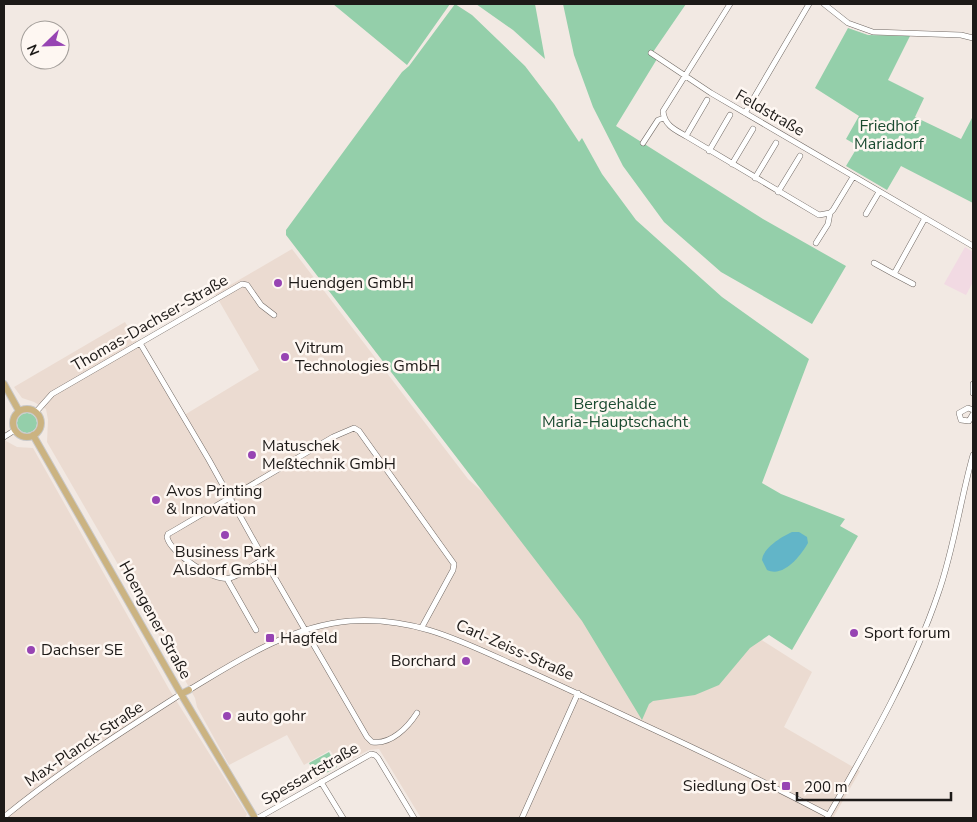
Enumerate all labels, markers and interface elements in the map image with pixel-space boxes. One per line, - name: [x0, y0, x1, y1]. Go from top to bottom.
- north arrow: [20, 20, 70, 70]
- text: N: [23, 41, 44, 58]
- street label: Feldstraße: [731, 84, 809, 142]
- park label: Friedhof Mariadorf: [854, 115, 925, 155]
- street label: Thomas-Dachser-Straße: [68, 269, 232, 377]
- place label: Huendgen GmbH: [288, 272, 414, 294]
- marker: Huendgen GmbH: [272, 277, 284, 289]
- place label: Vitrum Technologies GmbH: [294, 337, 440, 377]
- marker: Vitrum Technologies GmbH: [279, 351, 291, 363]
- park label: Bergehalde Maria-Hauptschacht: [542, 393, 688, 433]
- place label: Matuschek Meßtechnik GmbH: [262, 435, 396, 475]
- marker: Matuschek Meßtechnik GmbH: [246, 449, 258, 461]
- place label: Avos Printing & Innovation: [166, 480, 262, 520]
- marker: Avos Printing & Innovation: [150, 494, 162, 506]
- marker: Business Park Alsdorf GmbH: [219, 529, 231, 541]
- place label: Business Park Alsdorf GmbH: [173, 541, 277, 581]
- street label: Hoengener Straße: [113, 557, 197, 683]
- street label: Carl-Zeiss-Straße: [452, 614, 578, 686]
- place label: Sport forum: [864, 622, 950, 644]
- place label: Hagfeld: [280, 627, 338, 649]
- marker: Sport forum: [848, 627, 860, 639]
- marker: Hagfeld: [264, 632, 276, 644]
- place label: Dachser SE: [41, 639, 123, 661]
- marker: Dachser SE: [25, 644, 37, 656]
- place label: Borchard: [391, 650, 456, 672]
- marker: Borchard: [460, 655, 472, 667]
- street label: Max-Planck-Straße: [20, 696, 148, 792]
- place label: auto gohr: [237, 705, 306, 727]
- marker: auto gohr: [221, 710, 233, 722]
- street label: Spessartstraße: [257, 737, 363, 811]
- scale bar: [797, 770, 951, 802]
- place label: Siedlung Ost: [683, 775, 776, 797]
- text: 200 m: [804, 777, 848, 797]
- marker: Siedlung Ost: [780, 780, 792, 792]

